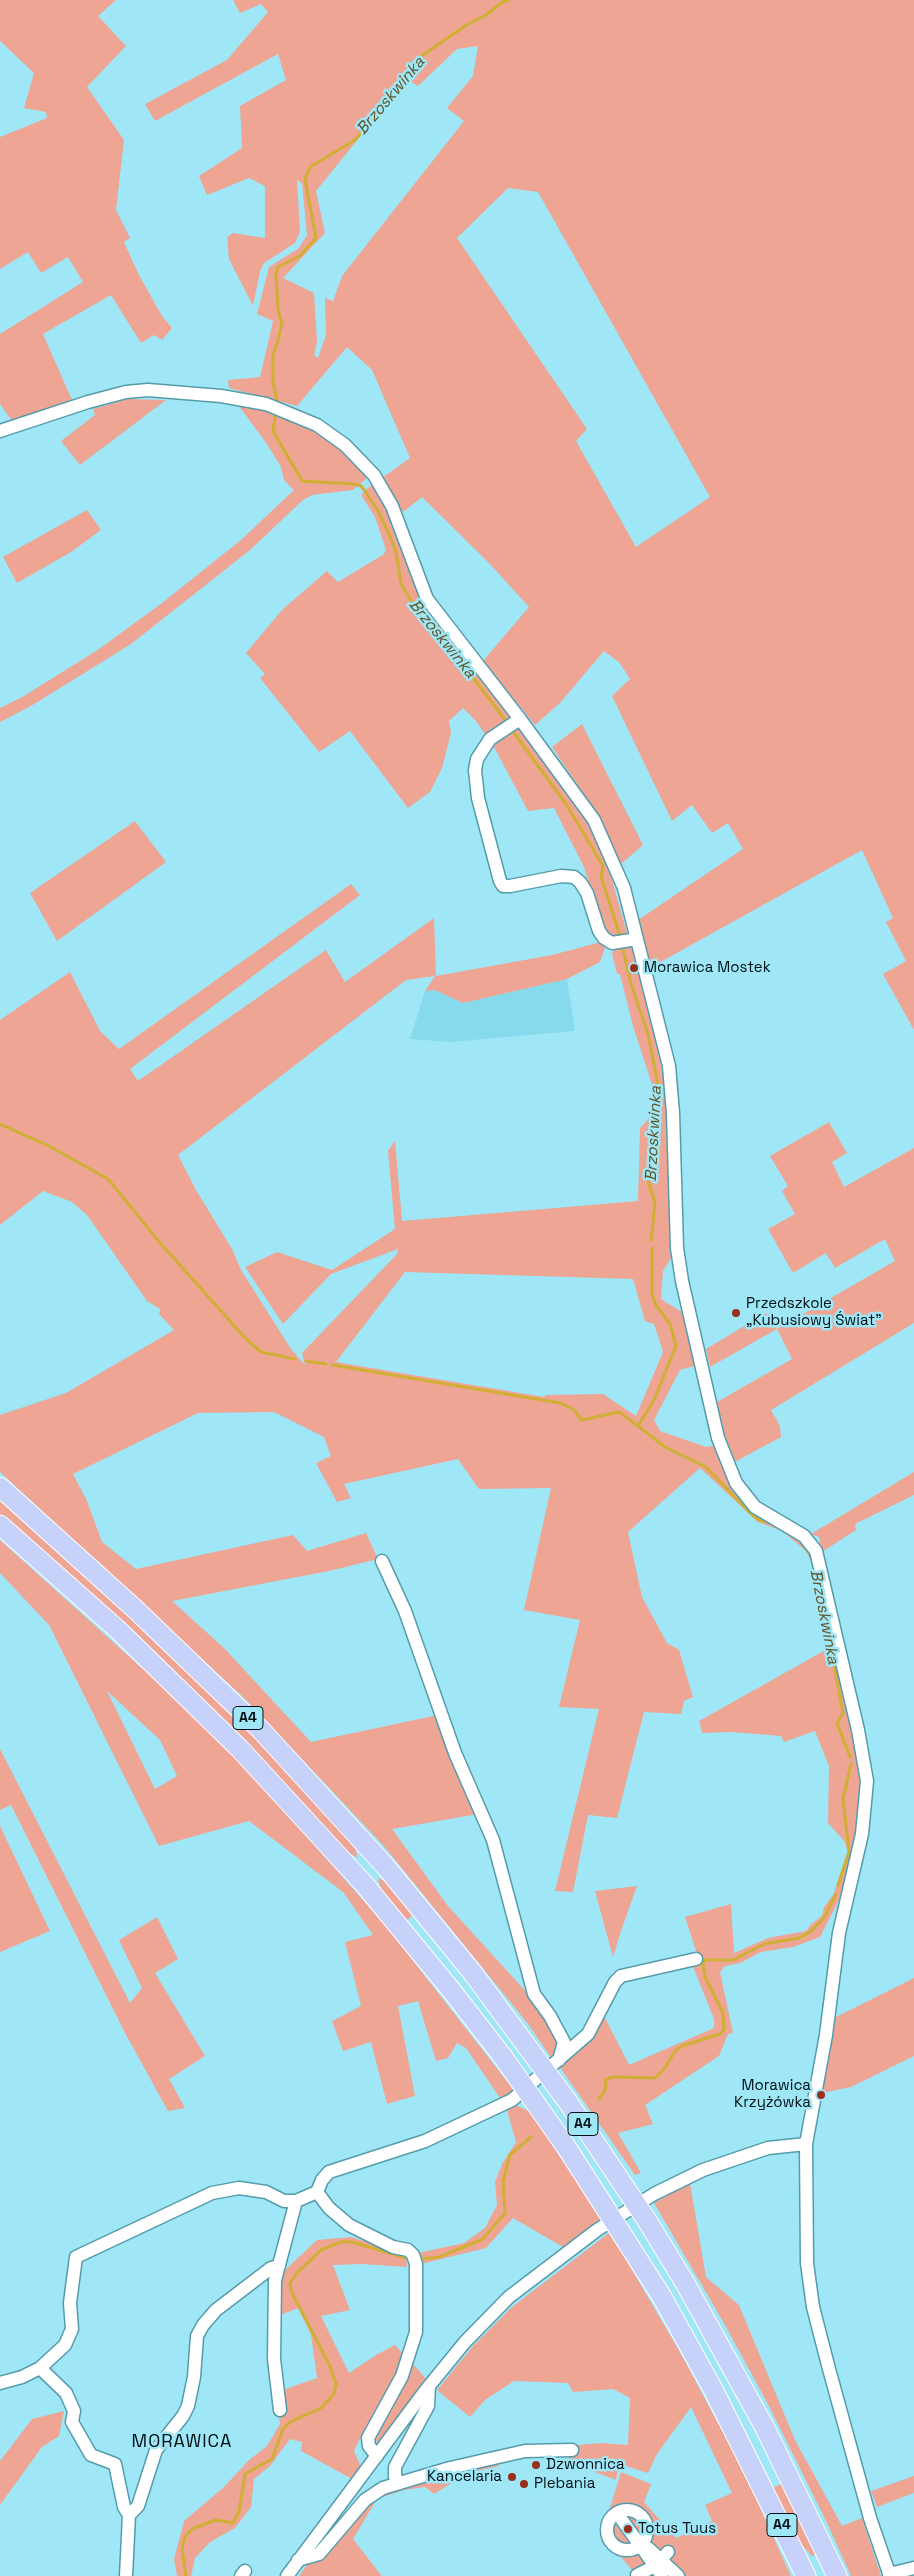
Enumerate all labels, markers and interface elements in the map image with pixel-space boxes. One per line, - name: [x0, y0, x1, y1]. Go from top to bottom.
- water label: Brzoskwinka: [353, 53, 429, 139]
- water label: Brzoskwinka: [404, 596, 480, 682]
- place label: Morawica Mostek: [644, 959, 771, 977]
- marker: Morawica Mostek: [628, 962, 640, 974]
- water label: Brzoskwinka: [642, 1086, 666, 1182]
- place label: Przedszkole „Kubusiowy Świat”: [746, 1295, 882, 1330]
- marker: Przedszkole „Kubusiowy Świat”: [730, 1307, 742, 1319]
- water label: Brzoskwinka: [805, 1568, 843, 1666]
- road number: A4: [233, 1706, 263, 1730]
- place label: Morawica Krzyżówka: [734, 2077, 811, 2112]
- marker: Morawica Krzyżówka: [815, 2089, 827, 2101]
- road number: A4: [568, 2112, 598, 2136]
- district label: MORAWICA: [131, 2431, 233, 2453]
- place label: Dzwonnica: [546, 2456, 625, 2474]
- marker: Dzwonnica: [530, 2459, 542, 2471]
- place label: Kancelaria: [427, 2468, 502, 2486]
- marker: Kancelaria: [506, 2471, 518, 2483]
- place label: Plebania: [534, 2475, 595, 2493]
- marker: Plebania: [518, 2478, 530, 2490]
- road number: A4: [767, 2514, 797, 2536]
- place label: Totus Tuus: [638, 2520, 716, 2538]
- marker: Totus Tuus: [622, 2523, 634, 2535]

